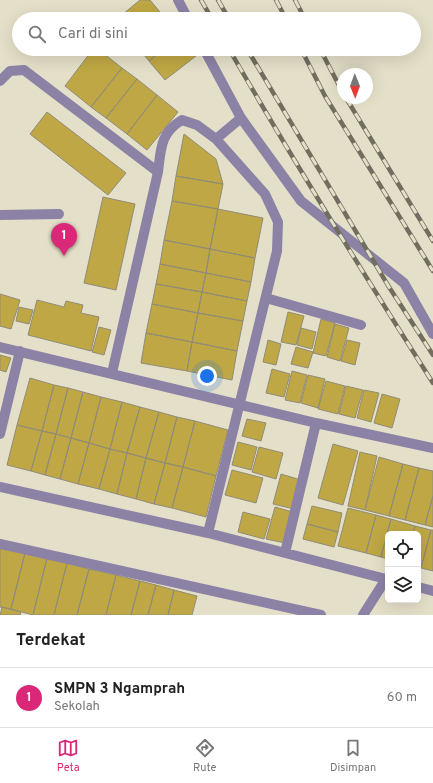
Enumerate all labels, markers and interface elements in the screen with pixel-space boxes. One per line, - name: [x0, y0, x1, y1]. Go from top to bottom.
- search box: [12, 12, 421, 56]
- icon: search: [26, 23, 48, 45]
- text: Cari di sini: [58, 25, 128, 44]
- north arrow: [337, 68, 373, 104]
- pin: 1: [51, 223, 77, 256]
- your location: [197, 366, 217, 386]
- map controls: [385, 531, 421, 603]
- button: locate: [385, 531, 421, 567]
- button: layers: [385, 567, 421, 603]
- text: Terdekat: [16, 630, 85, 652]
- text: SMPN 3 Ngamprah: [54, 680, 185, 699]
- text: 1: [26, 690, 32, 706]
- text: 60 m: [387, 690, 417, 706]
- text: Sekolah: [54, 699, 100, 715]
- tab: Peta: [57, 737, 79, 775]
- tab: Rute: [193, 737, 216, 775]
- tab: Disimpan: [330, 737, 376, 775]

